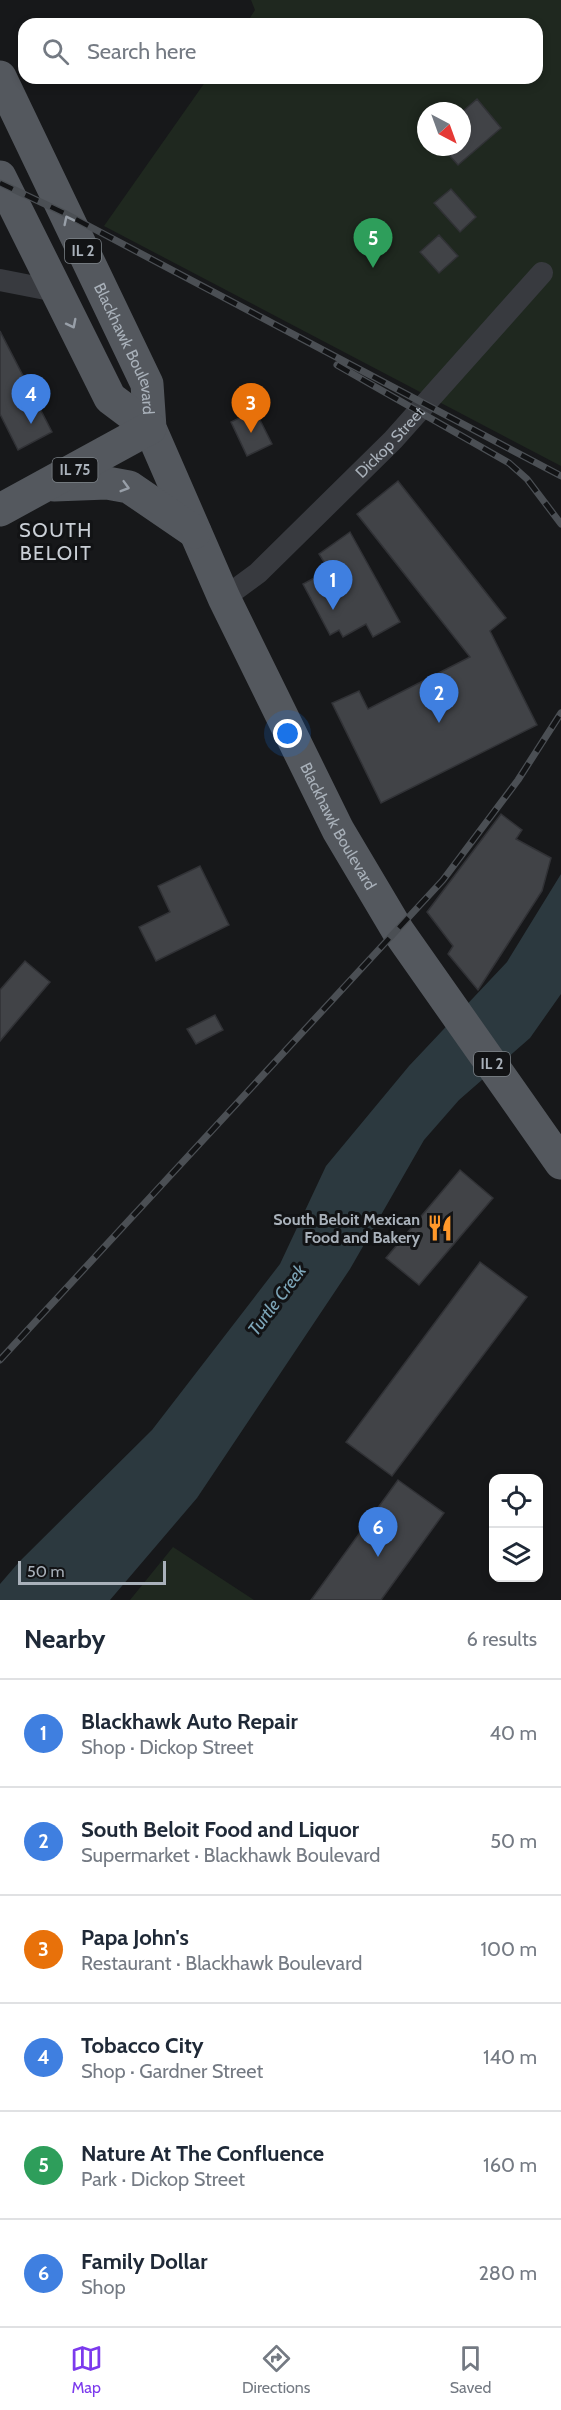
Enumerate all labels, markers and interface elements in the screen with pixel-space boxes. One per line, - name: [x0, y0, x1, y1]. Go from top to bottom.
- search box: [18, 18, 543, 84]
- icon: search: [39, 35, 72, 68]
- text: Search here: [87, 38, 196, 65]
- north arrow: [417, 102, 471, 156]
- one-way arrow: [64, 215, 76, 226]
- pin: 5: [354, 218, 392, 268]
- road number: IL 2: [65, 239, 101, 263]
- street label: Blackhawk Boulevard: [90, 280, 159, 415]
- one-way arrow: [65, 318, 77, 329]
- pin: 4: [12, 374, 51, 424]
- pin: 3: [232, 384, 270, 433]
- street label: Dickop Street: [351, 402, 428, 482]
- road number: IL 75: [52, 458, 98, 482]
- one-way arrow: [119, 480, 130, 492]
- district label: SOUTH BELOIT: [19, 518, 93, 565]
- pin: 1: [314, 560, 352, 610]
- pin: 2: [420, 674, 458, 723]
- your location: [273, 719, 302, 748]
- street label: Blackhawk Boulevard: [297, 759, 381, 893]
- road number: IL 2: [474, 1052, 510, 1076]
- place label: South Beloit Mexican Food and Bakery: [273, 1210, 420, 1247]
- restaurant icon: South Beloit Mexican Food and Bakery: [425, 1213, 455, 1243]
- water label: Turtle Creek: [243, 1259, 312, 1340]
- map controls: [489, 1474, 543, 1582]
- button: locate: [489, 1474, 543, 1528]
- pin: 6: [358, 1508, 398, 1557]
- button: layers: [489, 1528, 543, 1582]
- scale bar: [18, 1558, 166, 1586]
- text: 50 m: [27, 1562, 64, 1581]
- text: Nearby: [24, 1623, 105, 1655]
- text: 6 results: [466, 1627, 537, 1651]
- text: Blackhawk Auto Repair: [81, 1708, 298, 1735]
- text: 1: [40, 1721, 47, 1745]
- text: 40 m: [489, 1721, 537, 1745]
- text: Shop · Dickop Street: [81, 1735, 254, 1759]
- text: South Beloit Food and Liquor: [81, 1816, 359, 1843]
- text: 2: [38, 1829, 49, 1853]
- text: 50 m: [490, 1829, 537, 1853]
- text: Supermarket · Blackhawk Boulevard: [81, 1843, 380, 1867]
- text: Papa John's: [81, 1924, 189, 1951]
- text: 3: [38, 1937, 49, 1961]
- text: 100 m: [481, 1937, 537, 1961]
- text: Restaurant · Blackhawk Boulevard: [81, 1951, 362, 1975]
- text: Tobacco City: [81, 2032, 204, 2059]
- text: 4: [37, 2045, 50, 2069]
- text: 140 m: [483, 2045, 537, 2069]
- text: Shop · Gardner Street: [81, 2059, 263, 2083]
- text: Nature At The Confluence: [81, 2140, 324, 2167]
- text: 5: [38, 2153, 49, 2177]
- text: 160 m: [483, 2153, 537, 2177]
- text: Park · Dickop Street: [81, 2167, 245, 2191]
- text: Family Dollar: [81, 2248, 208, 2275]
- text: 6: [38, 2261, 49, 2285]
- text: 280 m: [478, 2261, 537, 2285]
- text: Shop: [81, 2275, 126, 2299]
- tab: Map: [70, 2342, 103, 2397]
- tab: Directions: [242, 2342, 310, 2397]
- tab: Saved: [450, 2342, 491, 2397]

